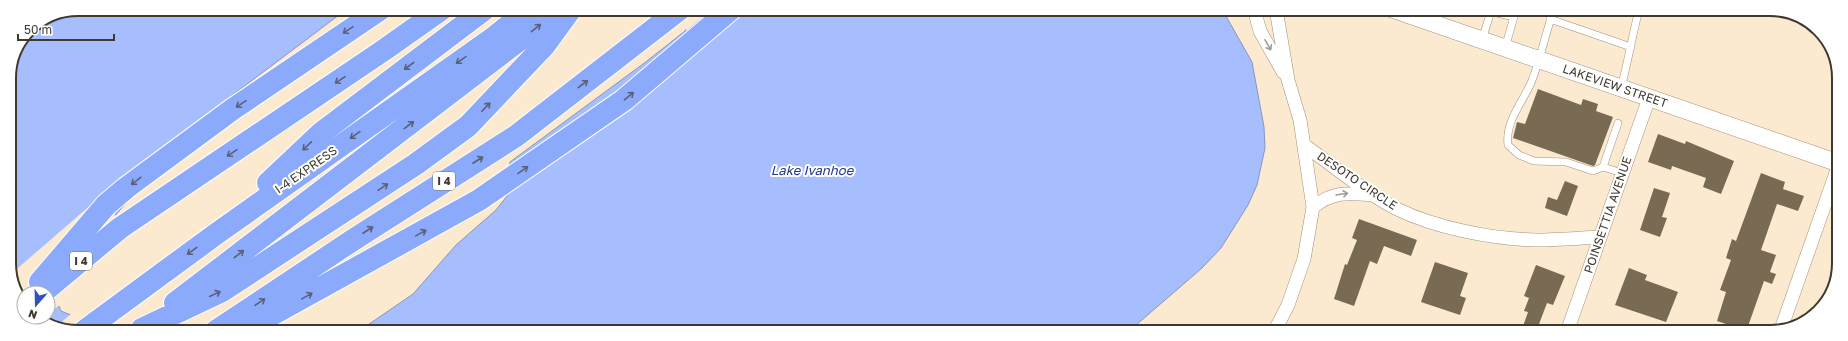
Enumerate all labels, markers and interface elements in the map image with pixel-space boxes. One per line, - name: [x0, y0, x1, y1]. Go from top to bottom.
- scale bar: [18, 16, 114, 42]
- text: 50 m: [24, 22, 52, 37]
- one-way arrow: [530, 24, 541, 33]
- one-way arrow: [343, 26, 354, 34]
- one-way arrow: [1265, 39, 1273, 51]
- one-way arrow: [456, 56, 467, 64]
- one-way arrow: [403, 61, 414, 70]
- street label: LAKEVIEW STREET: [1561, 61, 1670, 111]
- one-way arrow: [335, 76, 346, 84]
- one-way arrow: [578, 80, 589, 89]
- one-way arrow: [624, 91, 634, 100]
- one-way arrow: [235, 100, 246, 108]
- one-way arrow: [481, 102, 491, 112]
- one-way arrow: [404, 121, 415, 129]
- one-way arrow: [350, 131, 361, 139]
- one-way arrow: [302, 141, 312, 151]
- street label: I-4 EXPRESS: [272, 142, 340, 197]
- street label: DESOTO CIRCLE: [1314, 148, 1400, 213]
- one-way arrow: [227, 149, 238, 157]
- street label: POINSETTIA AVENUE: [1581, 155, 1635, 275]
- one-way arrow: [472, 156, 483, 164]
- water label: Lake Ivanhoe: [771, 162, 855, 178]
- one-way arrow: [517, 166, 528, 174]
- road number: I 4: [433, 172, 455, 190]
- one-way arrow: [130, 176, 141, 185]
- one-way arrow: [377, 183, 388, 191]
- one-way arrow: [1335, 190, 1348, 198]
- one-way arrow: [362, 226, 373, 234]
- one-way arrow: [414, 228, 426, 236]
- one-way arrow: [187, 247, 198, 256]
- one-way arrow: [233, 250, 244, 258]
- road number: I 4: [70, 252, 92, 270]
- north arrow: [16, 285, 56, 325]
- one-way arrow: [208, 290, 220, 297]
- one-way arrow: [301, 291, 313, 299]
- one-way arrow: [254, 298, 265, 306]
- text: N: [26, 307, 39, 322]

